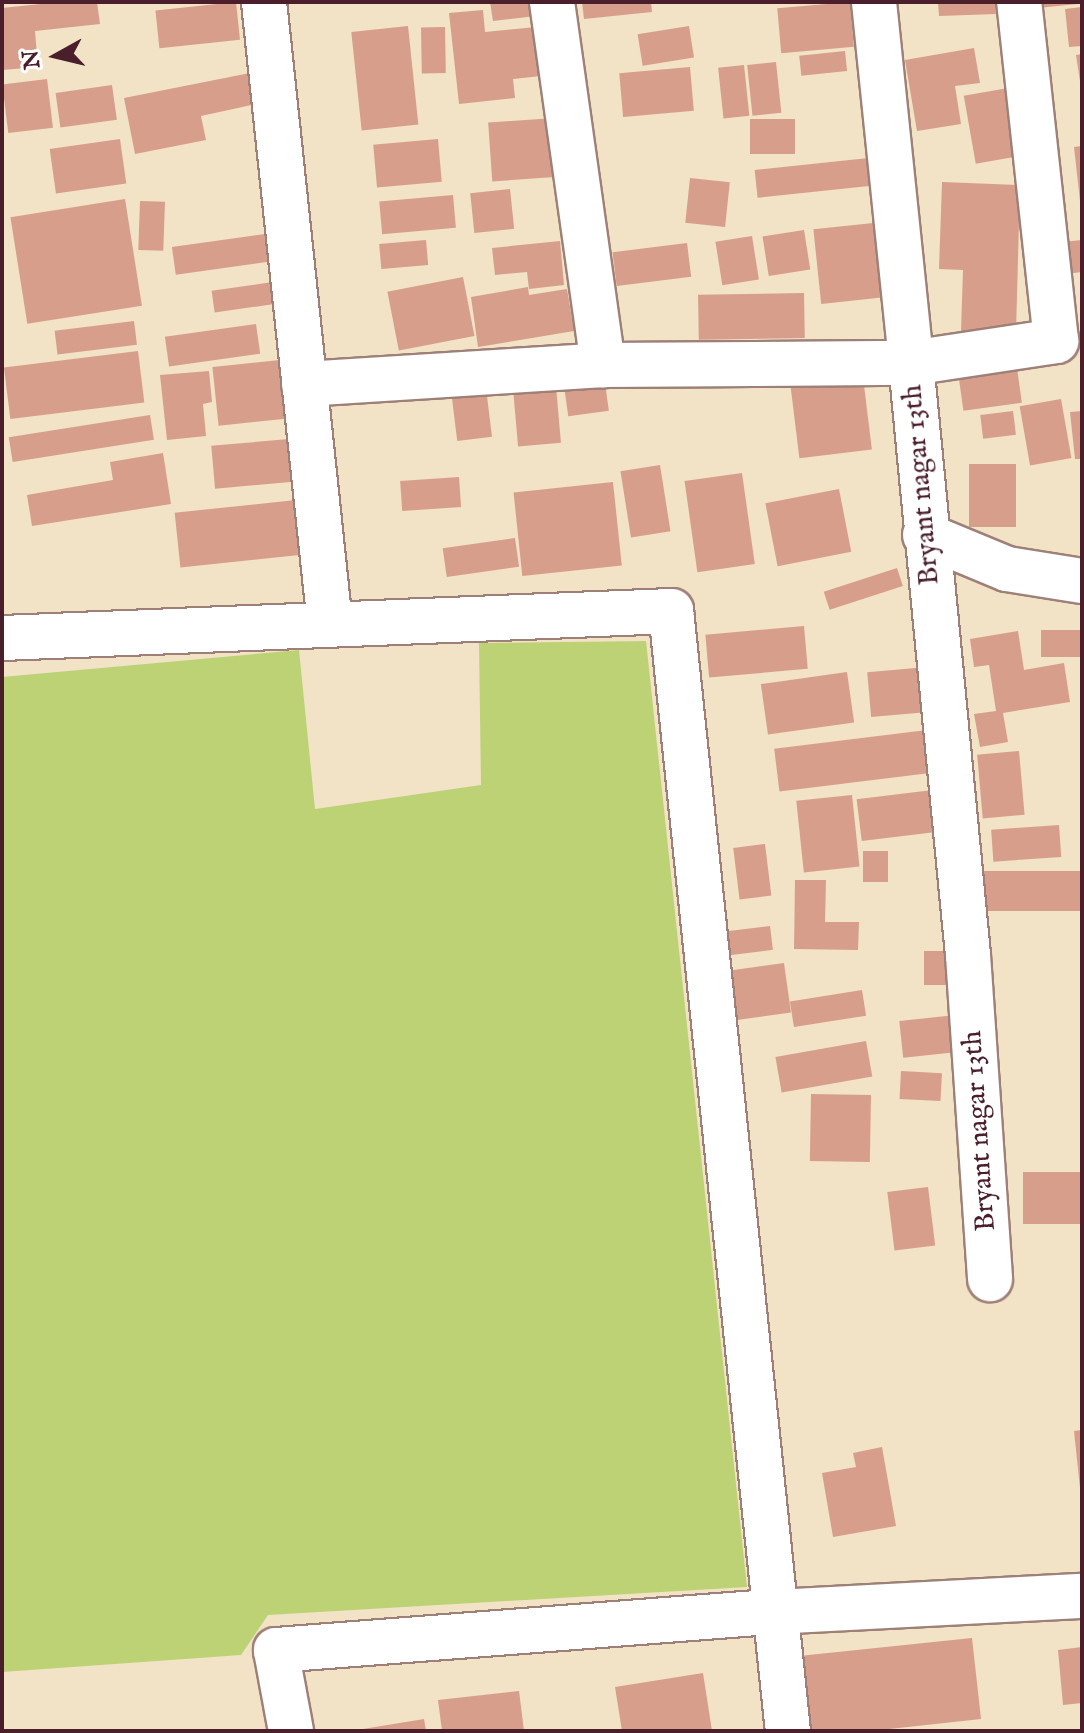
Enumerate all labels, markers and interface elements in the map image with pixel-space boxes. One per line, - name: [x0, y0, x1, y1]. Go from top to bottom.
- north arrow: [16, 16, 96, 96]
- text: N: [17, 48, 47, 71]
- street label: Bryant nagar 13th: [897, 383, 947, 587]
- street label: Bryant nagar 13th: [956, 1030, 1004, 1232]

